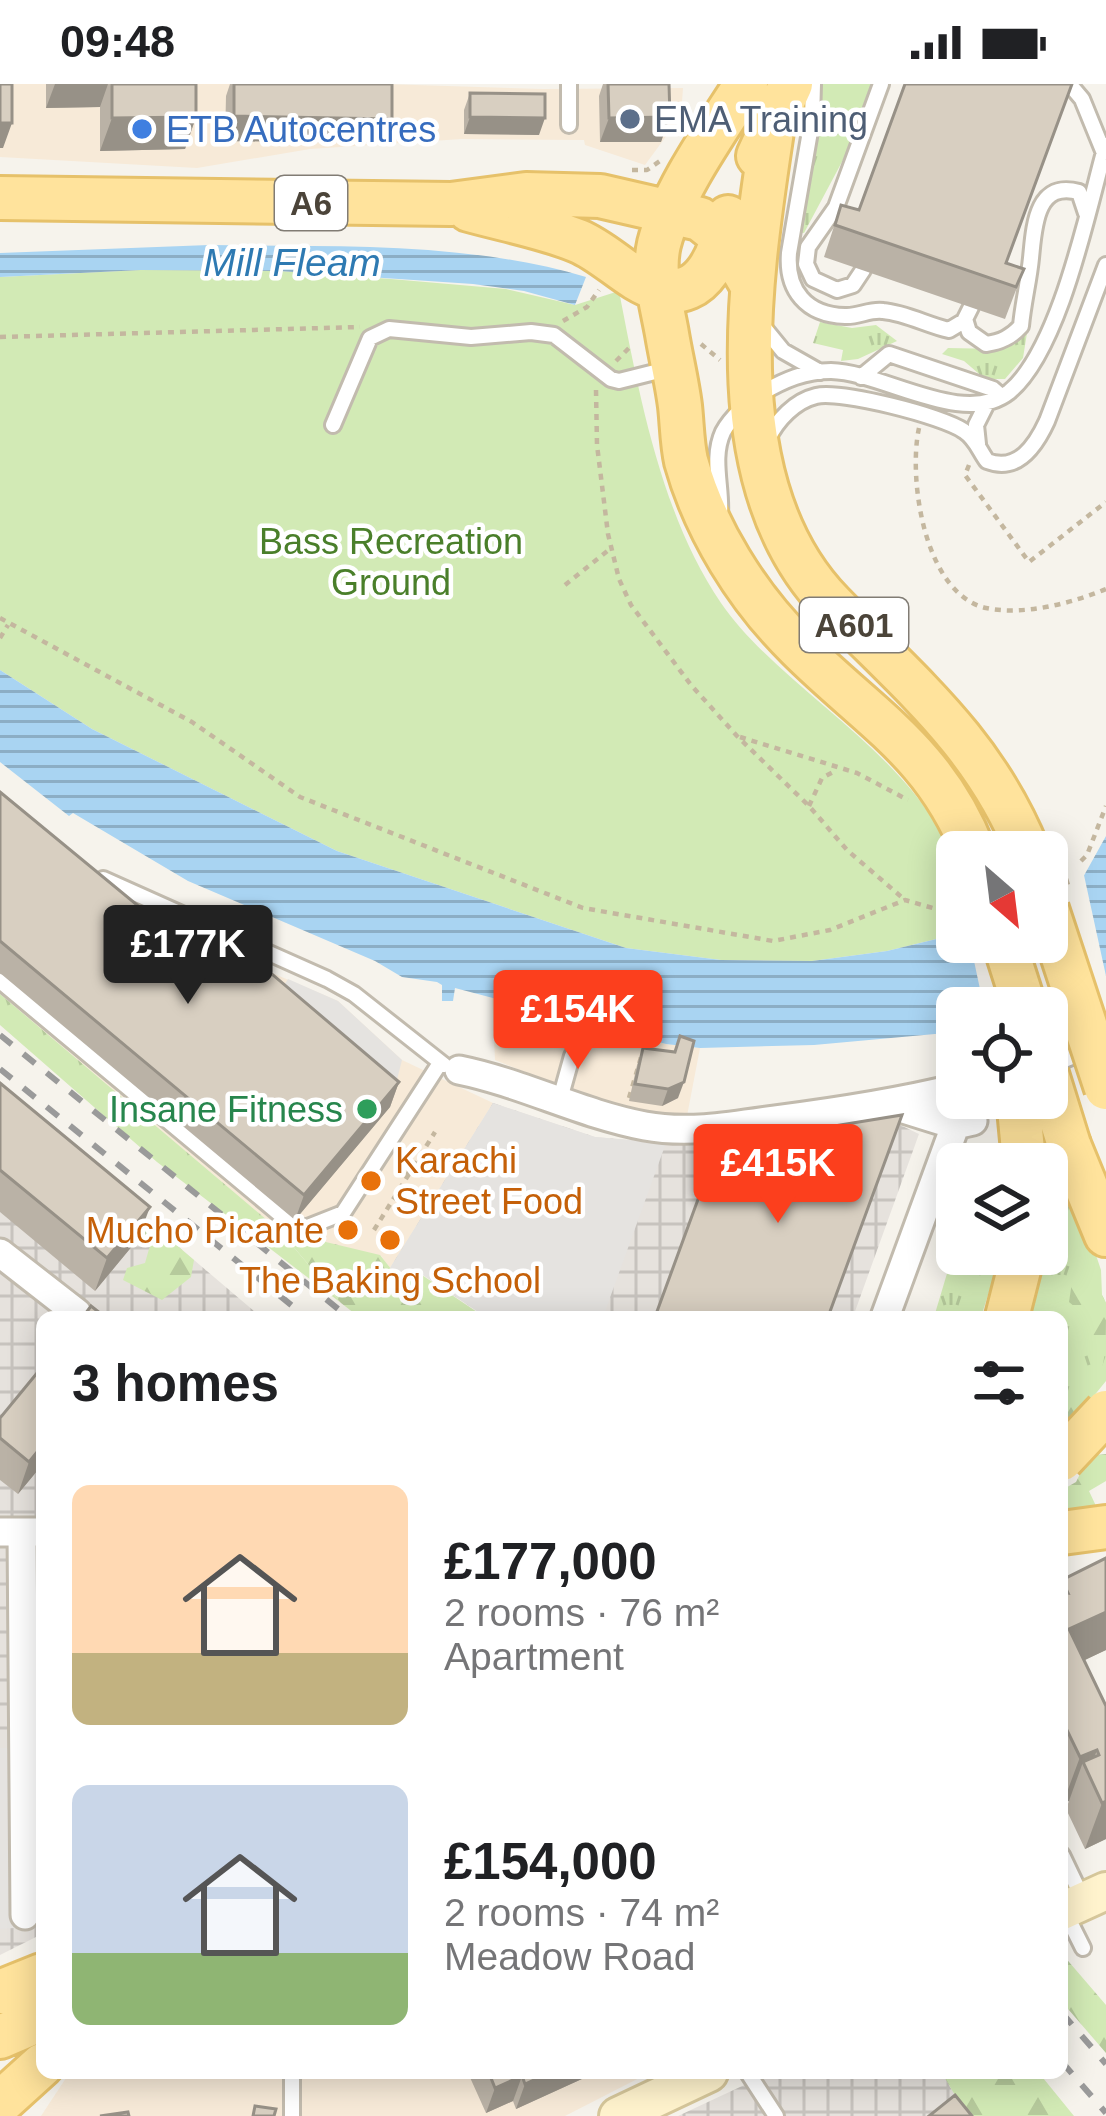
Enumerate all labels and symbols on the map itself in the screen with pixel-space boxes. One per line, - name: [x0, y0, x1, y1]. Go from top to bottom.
- place label: EMA Training: [654, 99, 868, 140]
- marker: EMA Training: [617, 106, 643, 132]
- place label: ETB Autocentres: [166, 109, 436, 150]
- marker: ETB Autocentres: [129, 116, 155, 142]
- road number: A6: [275, 176, 347, 230]
- water label: Mill Fleam: [203, 241, 381, 284]
- park label: Bass Recreation Ground: [259, 521, 523, 603]
- road number: A601: [800, 598, 908, 652]
- north arrow: [936, 831, 1068, 963]
- pin: £177K: [104, 905, 272, 1007]
- pin: £154K: [494, 970, 662, 1072]
- place label: Insane Fitness: [109, 1089, 343, 1130]
- marker: Insane Fitness: [354, 1096, 380, 1122]
- pin: £415K: [694, 1124, 862, 1226]
- place label: Karachi Street Food: [395, 1140, 583, 1222]
- marker: Karachi Street Food: [358, 1168, 384, 1194]
- place label: Mucho Picante: [86, 1210, 324, 1251]
- marker: Mucho Picante: [335, 1217, 361, 1243]
- marker: The Baking School: [377, 1227, 403, 1253]
- place label: The Baking School: [239, 1260, 541, 1301]

